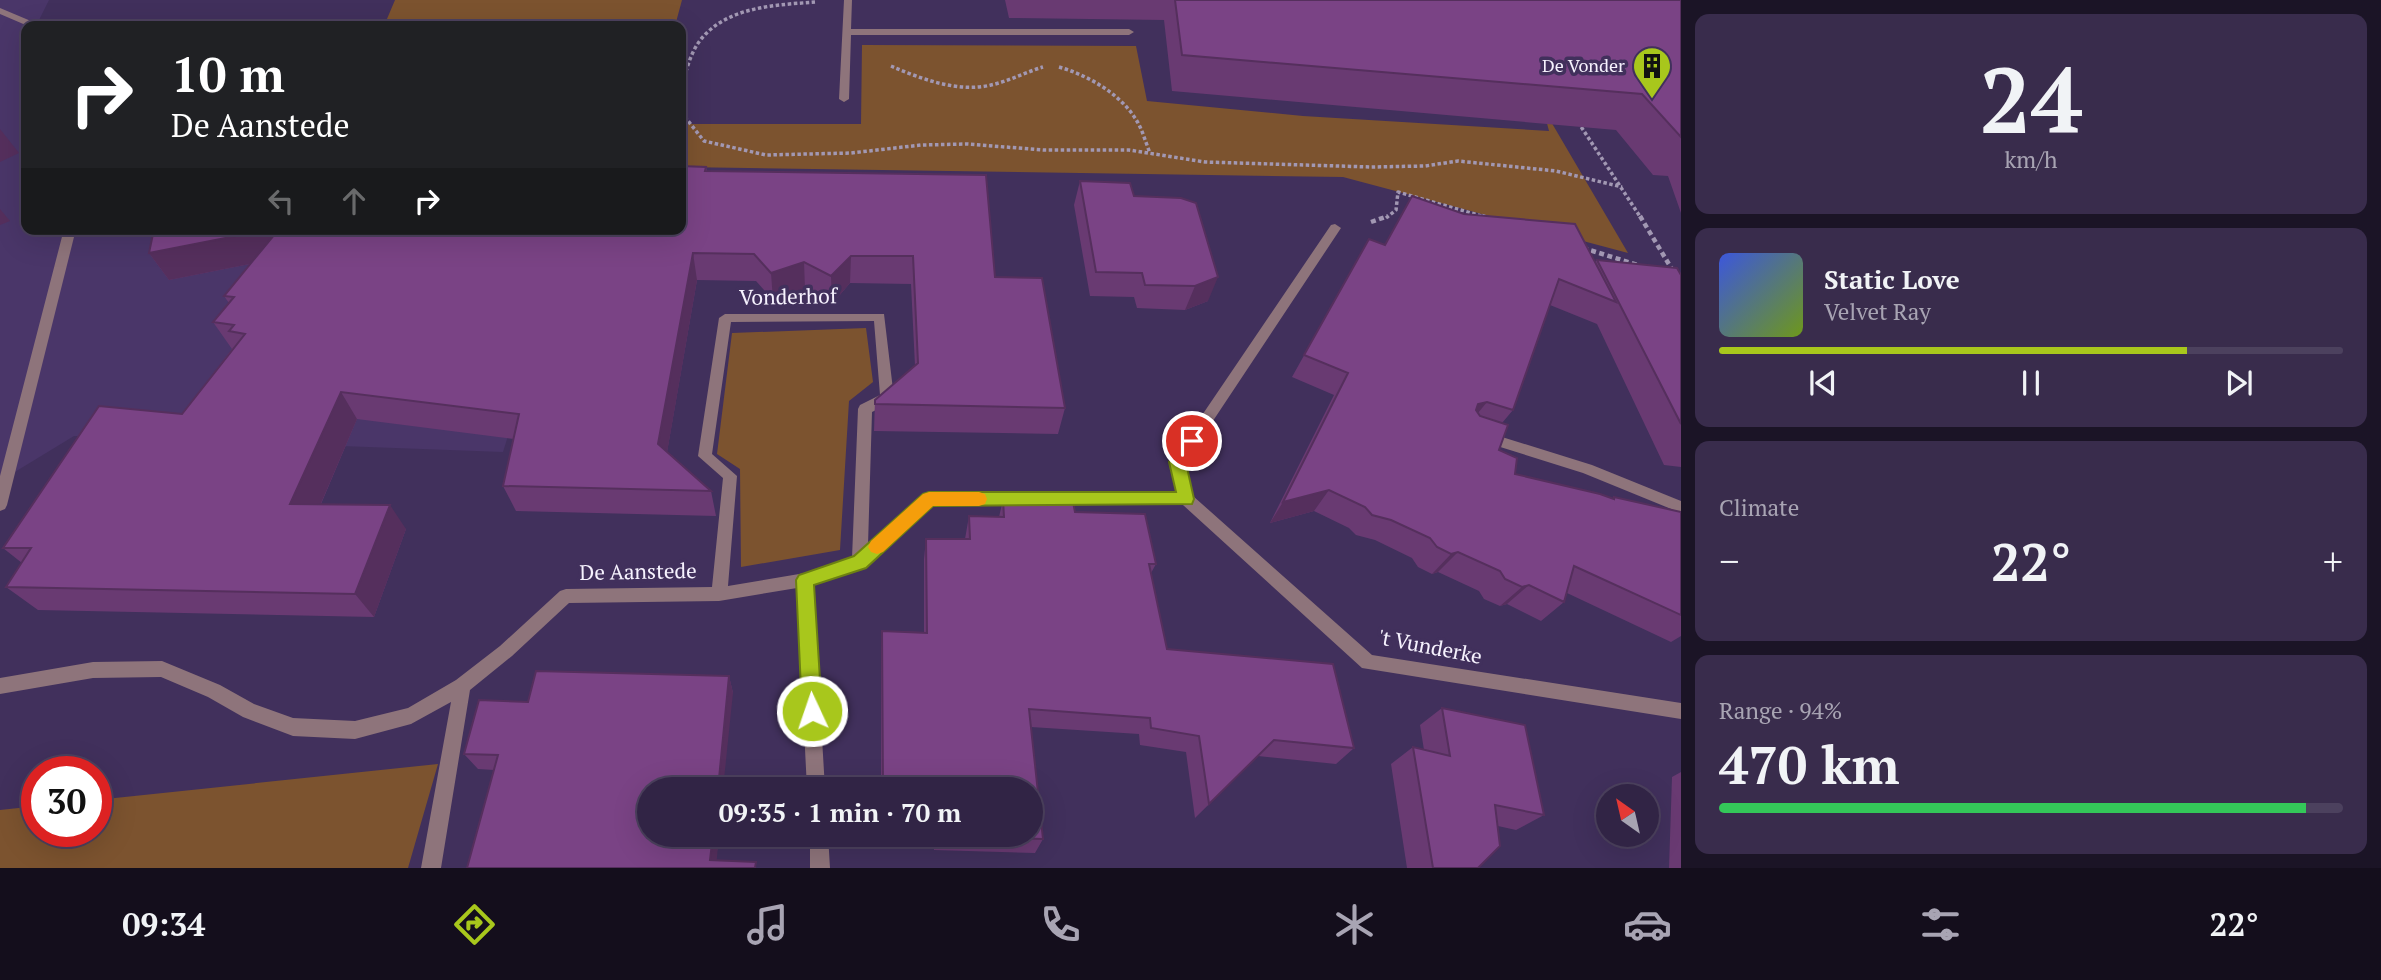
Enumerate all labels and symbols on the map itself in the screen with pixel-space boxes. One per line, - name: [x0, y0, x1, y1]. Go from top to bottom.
- building icon: De Vonder: [1631, 45, 1673, 100]
- place label: De Vonder: [1542, 53, 1625, 77]
- street label: Vonderhof: [739, 281, 839, 311]
- pin: [1162, 411, 1222, 471]
- street label: De Aanstede: [579, 556, 697, 586]
- street label: 't Vunderke: [1376, 622, 1485, 670]
- position arrow: [775, 674, 849, 748]
- speed limit sign: 30: [21, 756, 112, 847]
- north arrow: [1596, 784, 1659, 847]

